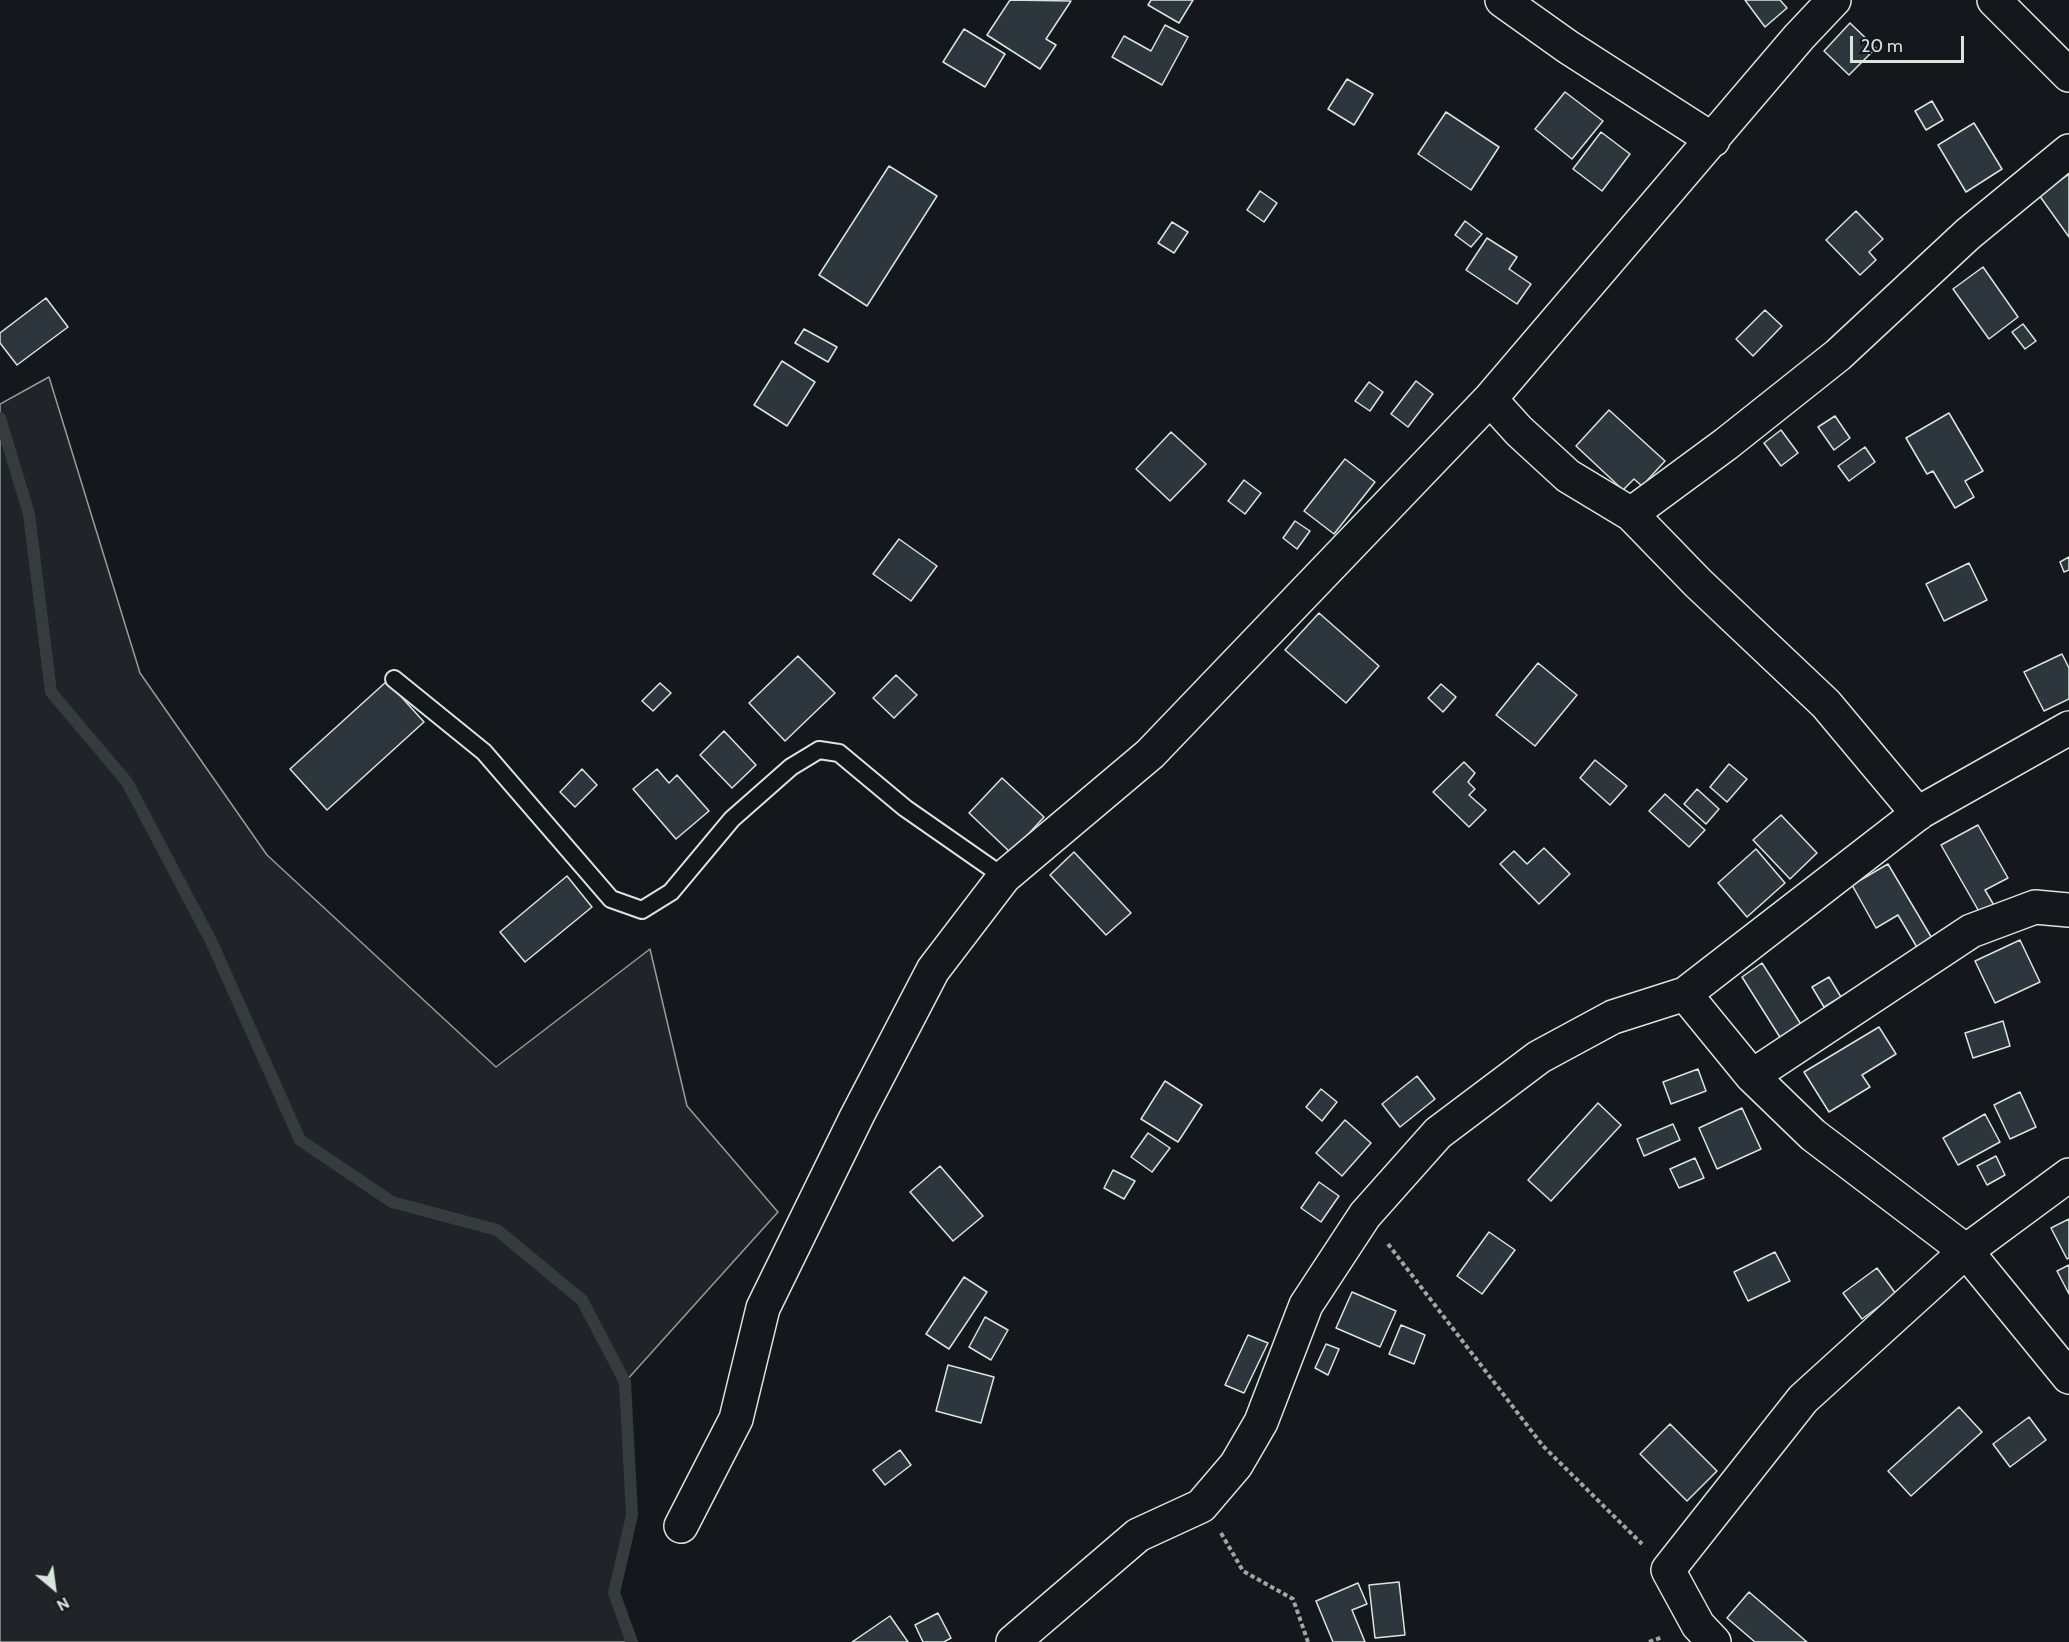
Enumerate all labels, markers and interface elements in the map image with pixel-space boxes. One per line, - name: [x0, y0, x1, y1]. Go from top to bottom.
- scale bar: [1853, 24, 1967, 62]
- text: 20 m: [1861, 35, 1903, 57]
- north arrow: [24, 1558, 84, 1618]
- text: N: [53, 1593, 73, 1615]

